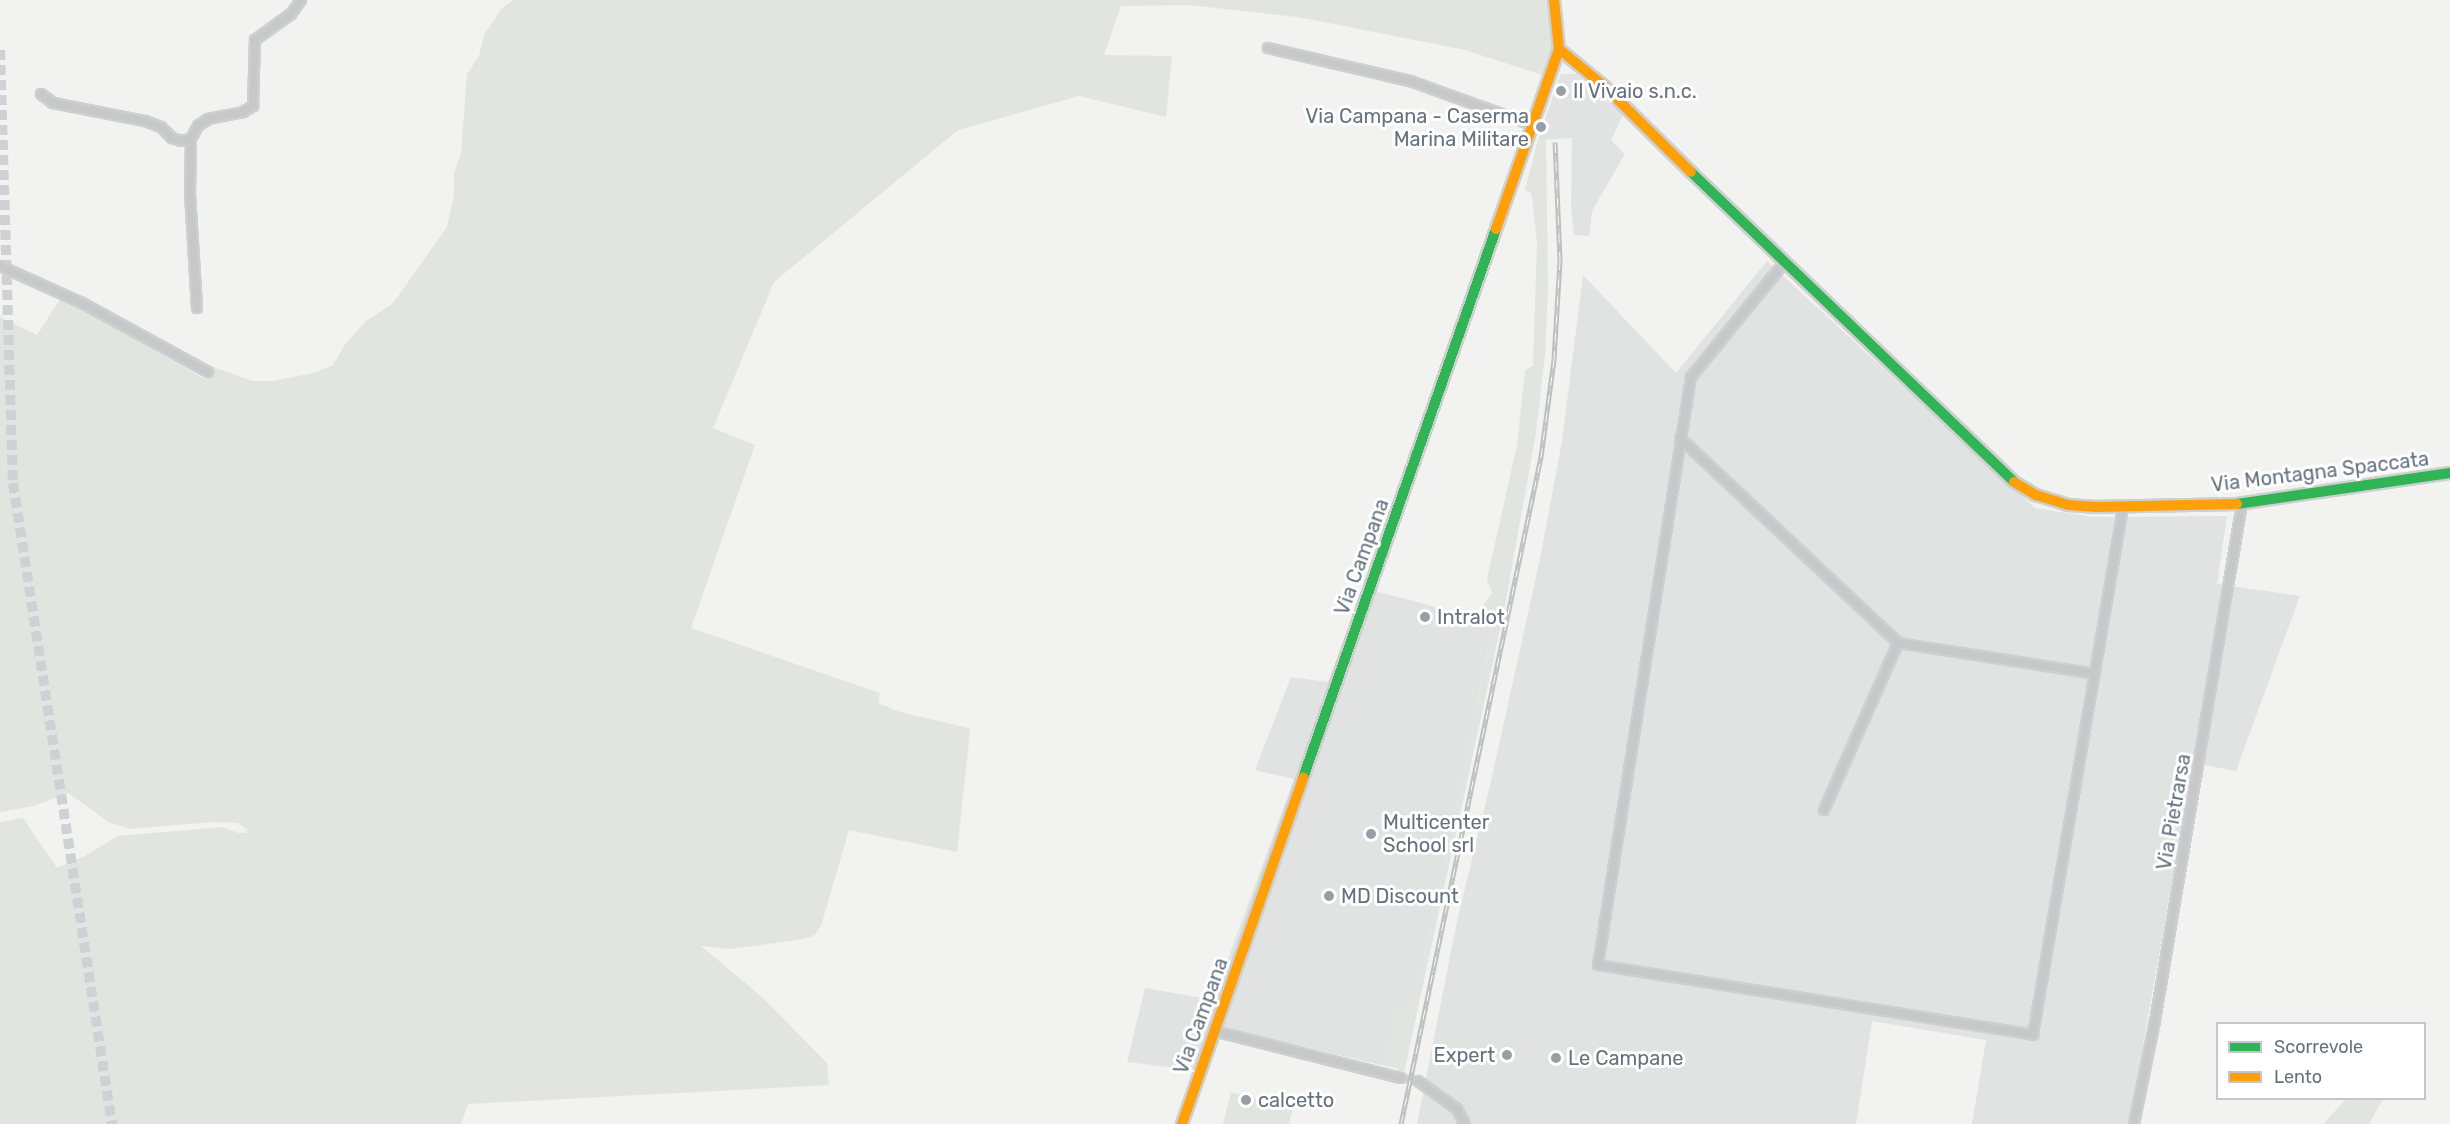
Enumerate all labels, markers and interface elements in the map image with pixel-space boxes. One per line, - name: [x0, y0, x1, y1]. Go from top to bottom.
- place label: Il Vivaio s.n.c.: [1573, 79, 1697, 103]
- marker: Il Vivaio s.n.c.: [1554, 84, 1568, 98]
- place label: Via Campana - Caserma Marina Militare: [1305, 104, 1529, 151]
- marker: Via Campana - Caserma Marina Militare: [1534, 120, 1548, 134]
- street label: Via Montagna Spaccata: [2210, 447, 2430, 497]
- street label: Via Campana: [1330, 496, 1394, 618]
- place label: Intralot: [1437, 605, 1505, 629]
- marker: Intralot: [1418, 610, 1432, 624]
- street label: Via Pietrarsa: [2152, 752, 2196, 872]
- place label: Multicenter School srl: [1383, 810, 1489, 857]
- marker: Multicenter School srl: [1364, 827, 1378, 841]
- place label: MD Discount: [1341, 884, 1459, 908]
- marker: MD Discount: [1322, 889, 1336, 903]
- street label: Via Campana: [1169, 955, 1233, 1077]
- legend: [2216, 1022, 2426, 1100]
- text: Scorrevole: [2274, 1036, 2363, 1058]
- place label: Expert: [1434, 1043, 1495, 1067]
- place label: Le Campane: [1568, 1046, 1684, 1070]
- marker: Expert: [1500, 1048, 1514, 1062]
- marker: Le Campane: [1549, 1051, 1563, 1065]
- text: Lento: [2274, 1066, 2322, 1088]
- place label: calcetto: [1258, 1088, 1334, 1112]
- marker: calcetto: [1239, 1093, 1253, 1107]

